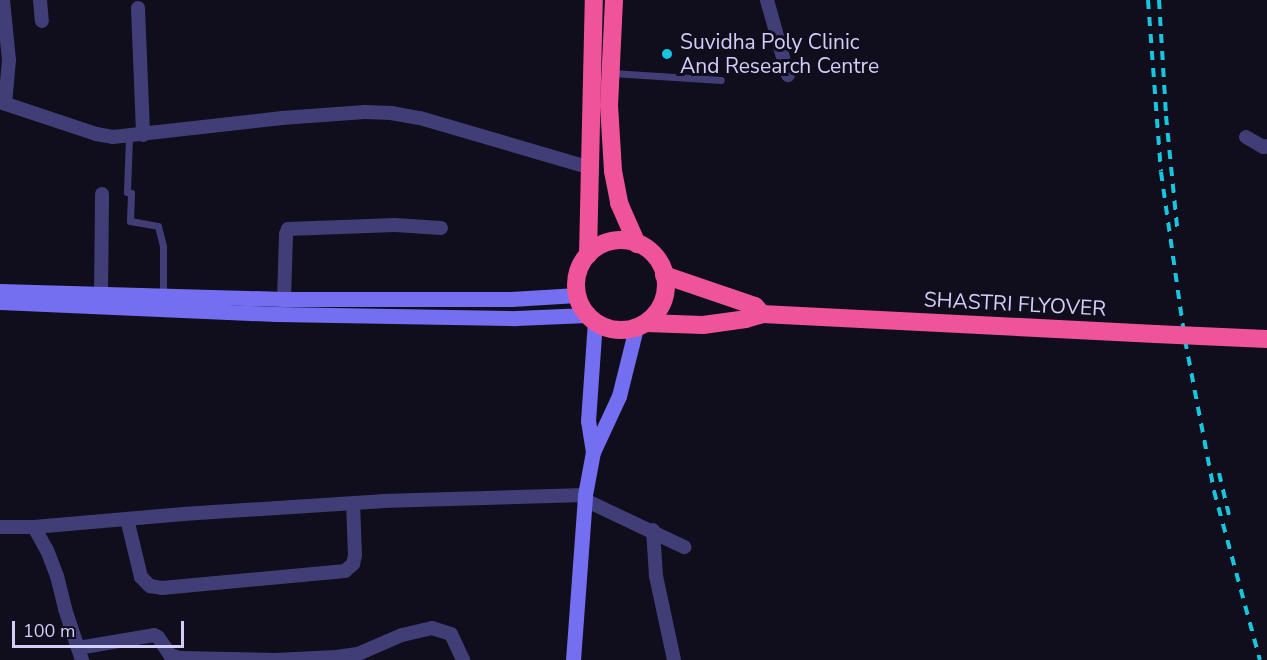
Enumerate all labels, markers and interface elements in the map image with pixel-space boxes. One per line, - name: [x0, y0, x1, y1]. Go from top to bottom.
- place label: Suvidha Poly Clinic And Research Centre: [680, 29, 879, 79]
- marker: Suvidha Poly Clinic And Research Centre: [658, 45, 676, 63]
- street label: SHASTRI FLYOVER: [923, 287, 1107, 321]
- scale bar: [15, 609, 188, 647]
- text: 100 m: [23, 619, 75, 643]

